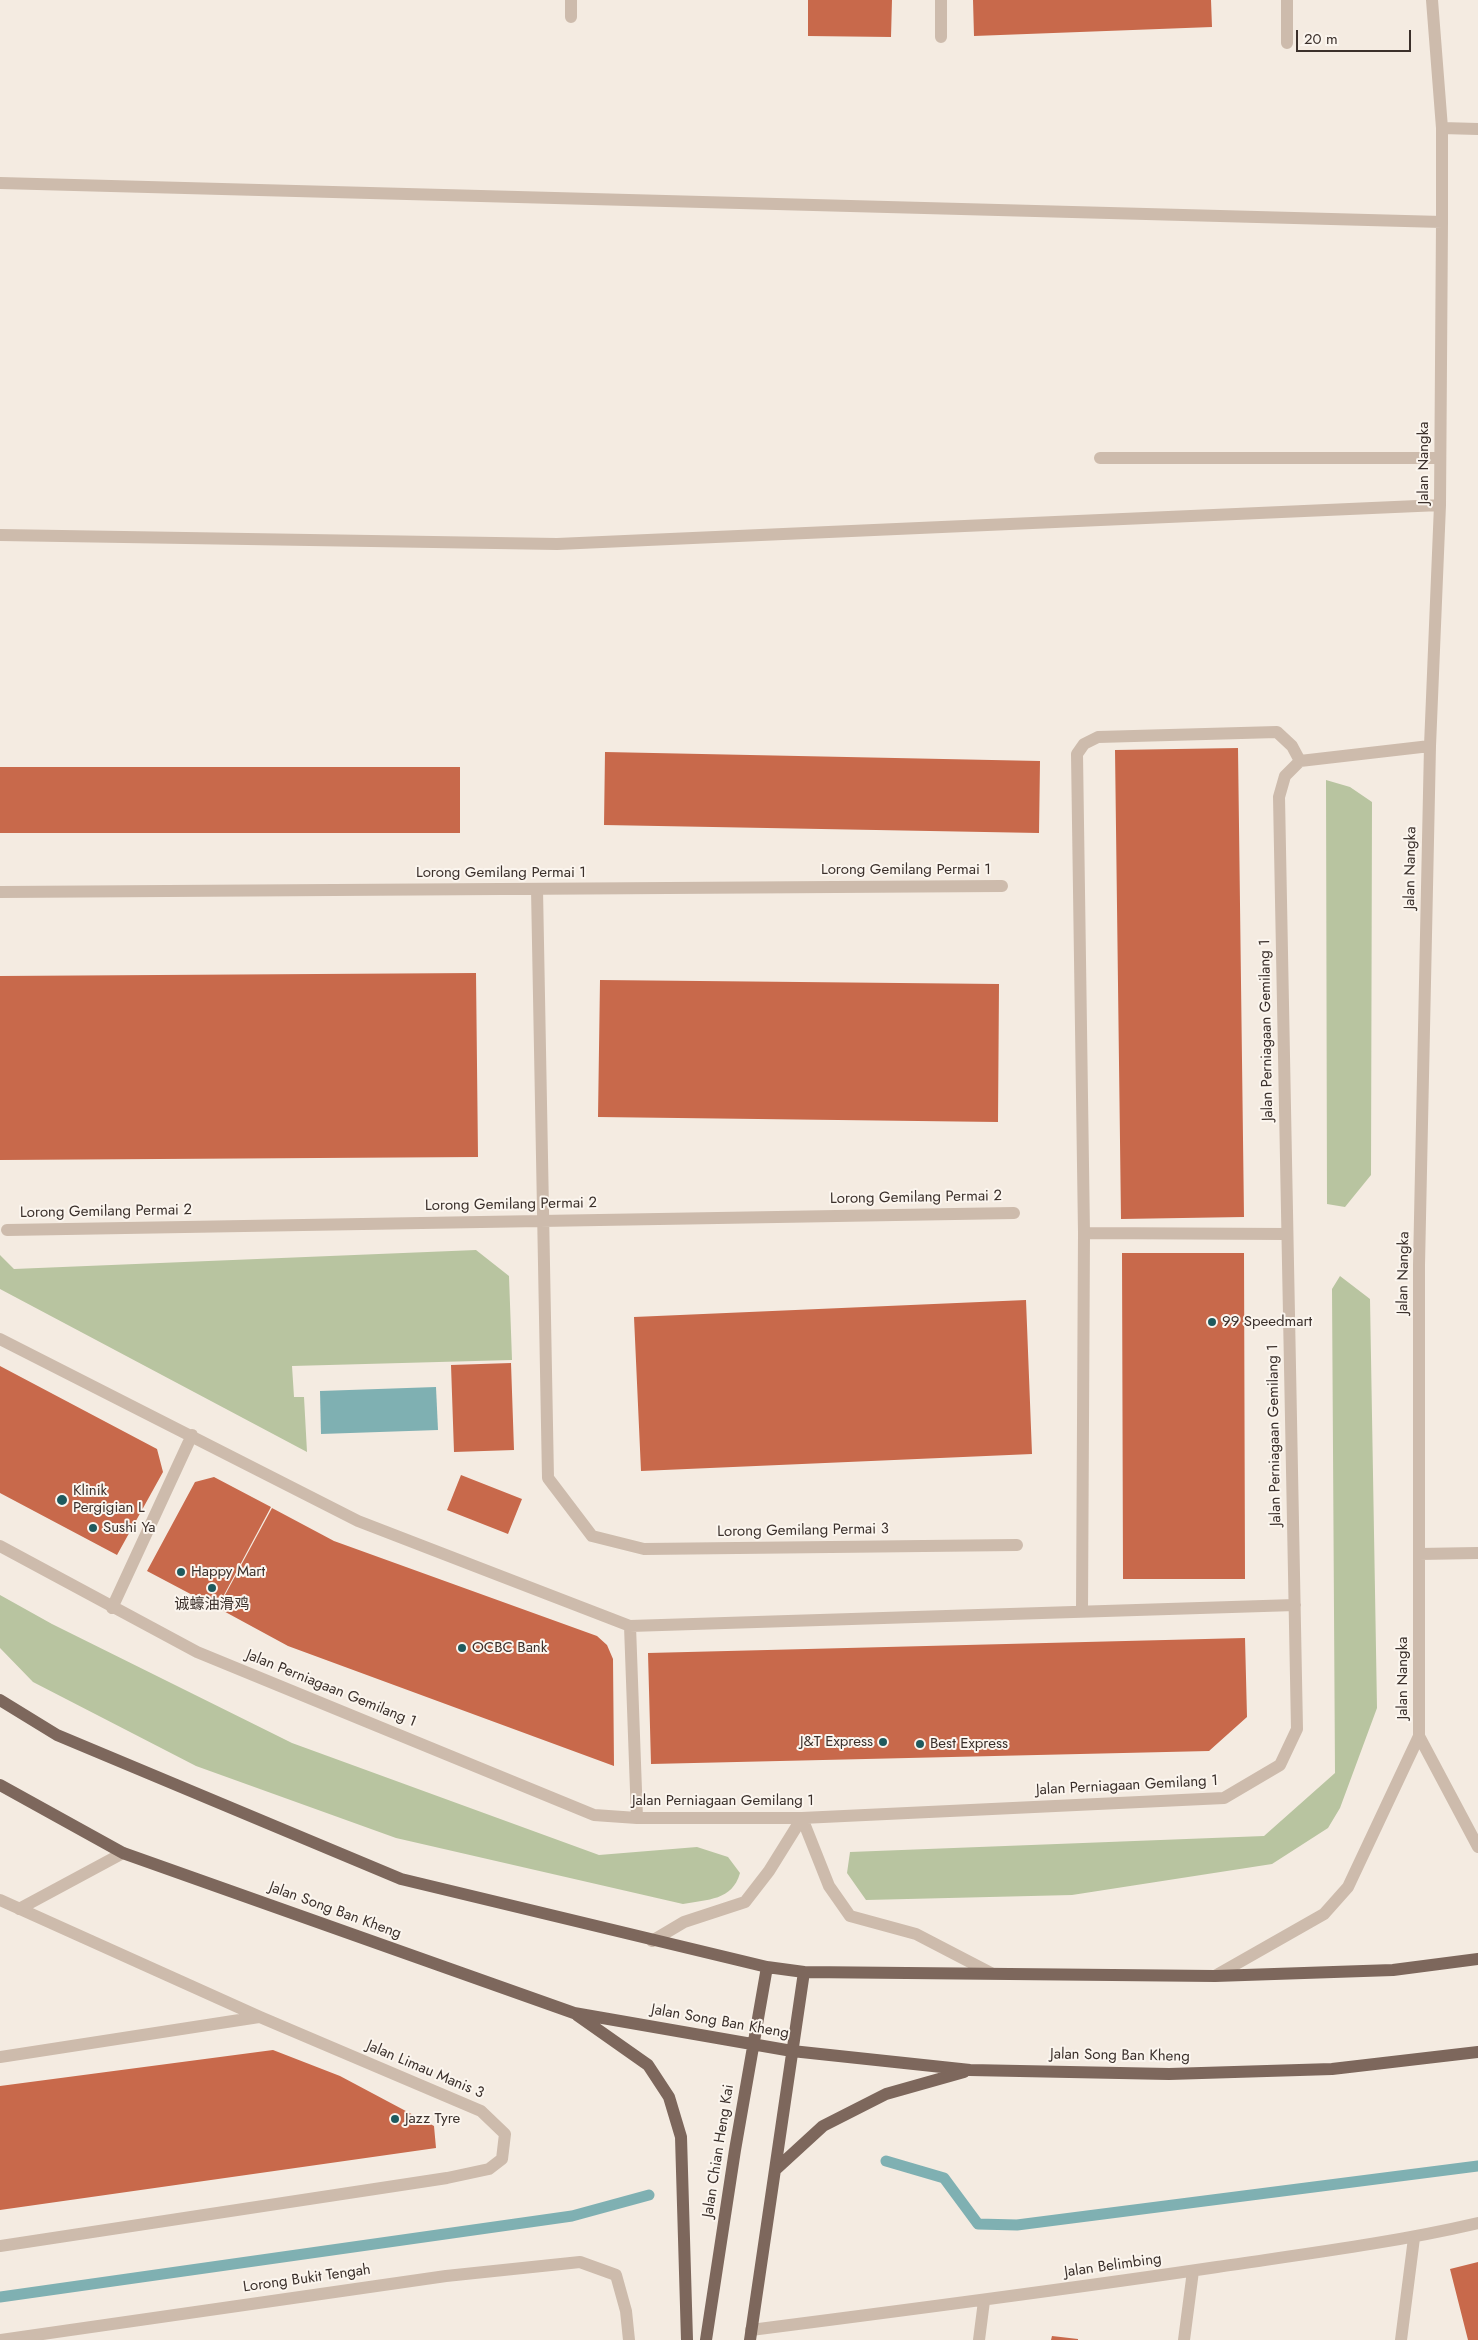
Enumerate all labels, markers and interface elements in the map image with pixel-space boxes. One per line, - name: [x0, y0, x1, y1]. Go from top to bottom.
- scale bar: [1298, 20, 1413, 52]
- text: 20 m: [1304, 28, 1338, 50]
- street label: Jalan Nangka: [1415, 422, 1433, 504]
- street label: Jalan Nangka: [1401, 826, 1421, 910]
- street label: Lorong Gemilang Permai 1: [821, 861, 991, 879]
- street label: Lorong Gemilang Permai 1: [416, 864, 586, 882]
- street label: Jalan Perniagaan Gemilang 1: [1256, 939, 1278, 1121]
- street label: Lorong Gemilang Permai 2: [830, 1188, 1002, 1208]
- street label: Lorong Gemilang Permai 2: [425, 1195, 597, 1215]
- street label: Lorong Gemilang Permai 2: [20, 1202, 192, 1222]
- street label: Jalan Nangka: [1394, 1231, 1414, 1315]
- place label: 99 Speedmart: [1222, 1313, 1312, 1331]
- marker: 99 Speedmart: [1206, 1316, 1218, 1328]
- street label: Jalan Perniagaan Gemilang 1: [1264, 1344, 1286, 1526]
- place label: Klinik Pergigian L: [73, 1482, 145, 1517]
- marker: Klinik Pergigian L: [55, 1493, 69, 1507]
- place label: Sushi Ya: [103, 1519, 156, 1537]
- street label: Lorong Gemilang Permai 3: [717, 1521, 889, 1541]
- marker: Sushi Ya: [87, 1522, 99, 1534]
- place label: Happy Mart: [191, 1563, 265, 1581]
- marker: Happy Mart: [175, 1566, 187, 1578]
- marker: 诚蠔油滑鸡: [206, 1582, 218, 1594]
- place label: 诚蠔油滑鸡: [175, 1596, 249, 1614]
- street label: Jalan Nangka: [1394, 1637, 1412, 1719]
- place label: OCBC Bank: [472, 1639, 547, 1657]
- marker: OCBC Bank: [456, 1642, 468, 1654]
- street label: Jalan Perniagaan Gemilang 1: [243, 1647, 419, 1731]
- place label: J&T Express: [800, 1733, 873, 1751]
- place label: Best Express: [930, 1735, 1008, 1753]
- marker: J&T Express: [877, 1736, 889, 1748]
- marker: Best Express: [914, 1738, 926, 1750]
- street label: Jalan Perniagaan Gemilang 1: [1036, 1772, 1218, 1800]
- street label: Jalan Perniagaan Gemilang 1: [632, 1792, 814, 1810]
- street label: Jalan Song Ban Kheng: [266, 1879, 404, 1943]
- street label: Jalan Song Ban Kheng: [650, 2001, 790, 2043]
- street label: Jalan Limau Manis 3: [364, 2037, 486, 2103]
- street label: Jalan Song Ban Kheng: [1050, 2046, 1190, 2066]
- street label: Jalan Chian Heng Kai: [700, 2083, 738, 2219]
- place label: Jazz Tyre: [405, 2110, 460, 2128]
- marker: Jazz Tyre: [389, 2113, 401, 2125]
- street label: Jalan Belimbing: [1063, 2250, 1163, 2282]
- street label: Lorong Bukit Tengah: [242, 2261, 372, 2297]

